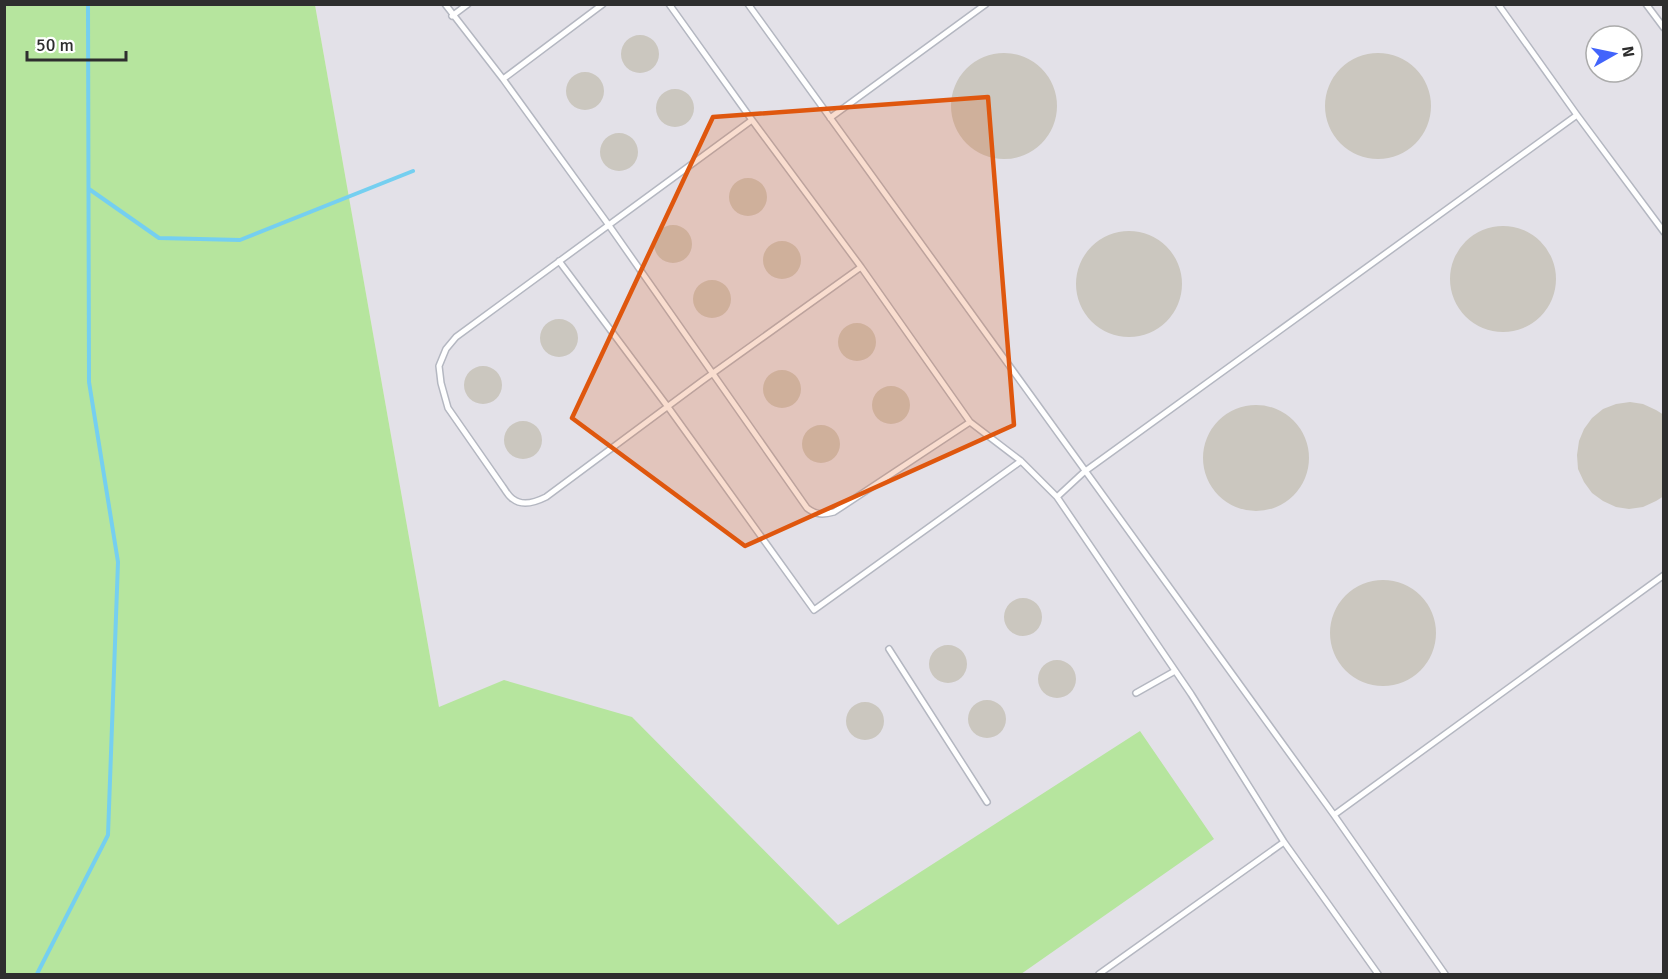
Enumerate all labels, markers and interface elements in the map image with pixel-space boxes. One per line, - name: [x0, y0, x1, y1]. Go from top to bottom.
- scale bar: [27, 24, 126, 62]
- north arrow: [1584, 24, 1644, 84]
- text: 50 m: [36, 34, 74, 56]
- text: N: [1617, 45, 1639, 59]

